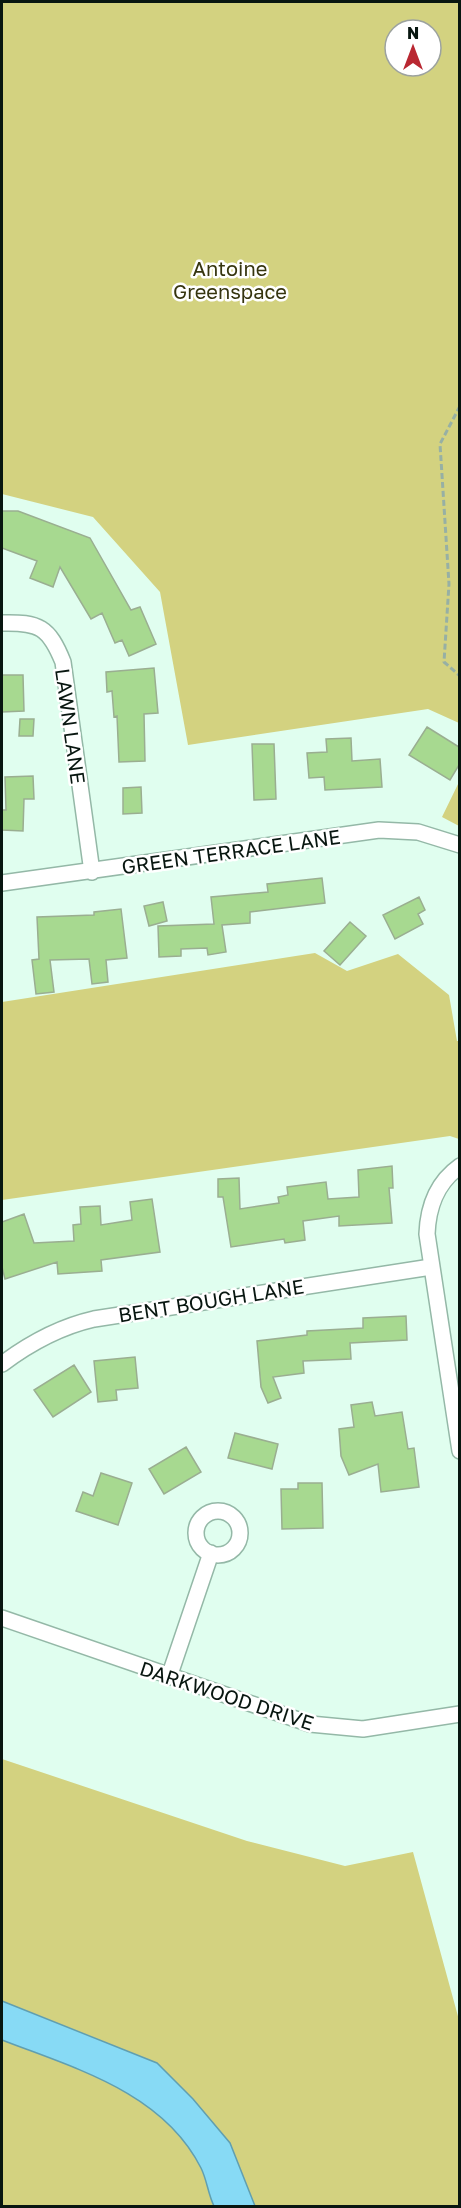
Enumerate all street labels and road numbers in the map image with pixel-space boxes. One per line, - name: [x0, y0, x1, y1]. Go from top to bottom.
- street label: LAWN LANE: [51, 667, 91, 785]
- street label: GREEN TERRACE LANE: [120, 824, 342, 878]
- street label: BENT BOUGH LANE: [116, 1273, 306, 1327]
- street label: DARKWOOD DRIVE: [137, 1656, 317, 1734]

